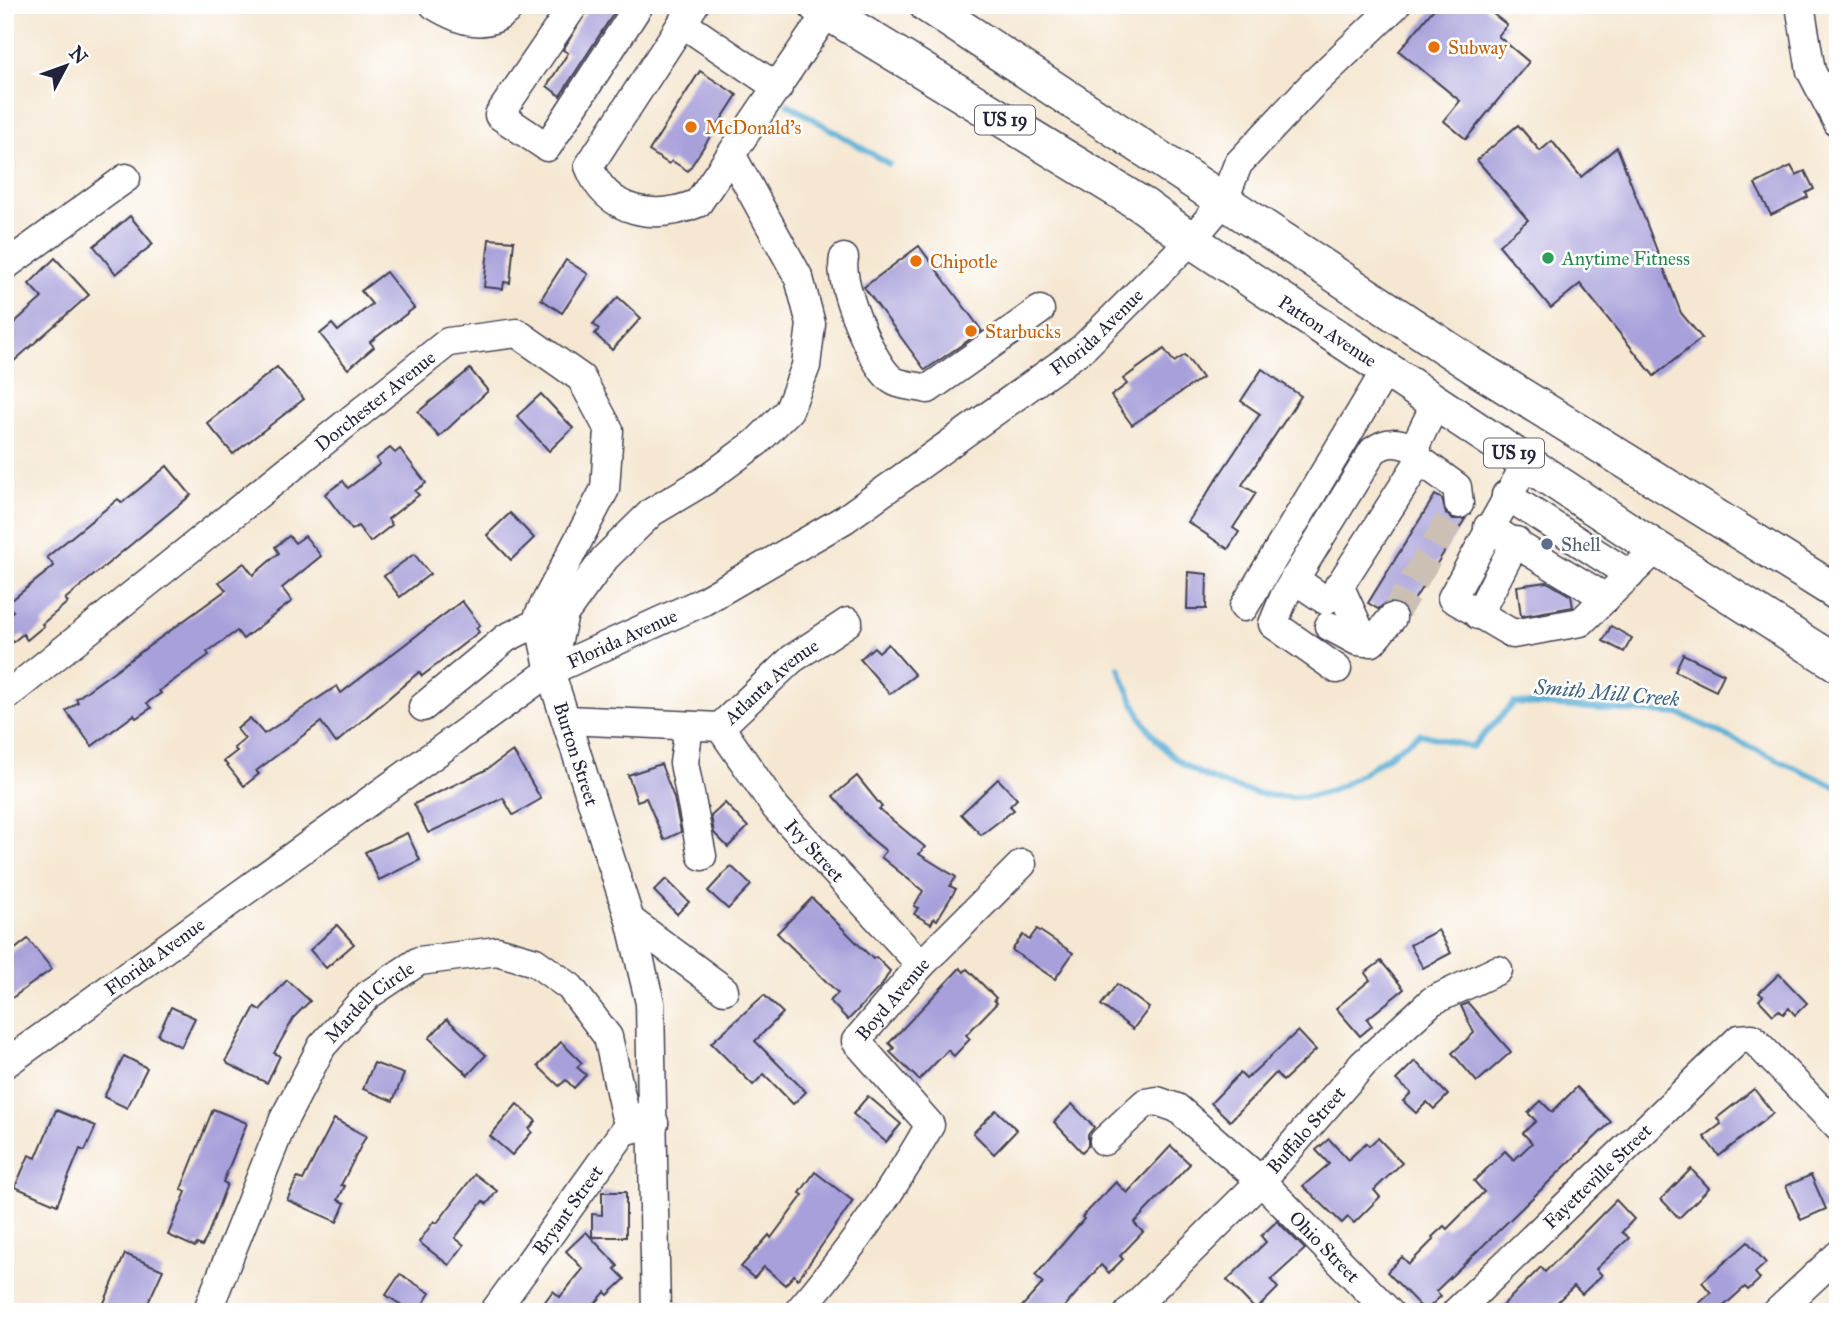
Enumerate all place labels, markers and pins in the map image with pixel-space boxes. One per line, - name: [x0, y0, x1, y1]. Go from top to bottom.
- place label: Subway: [1448, 36, 1508, 59]
- marker: Subway: [1426, 39, 1442, 55]
- place label: McDonald's: [705, 116, 802, 139]
- marker: McDonald's: [683, 119, 699, 135]
- place label: Anytime Fitness: [1561, 247, 1690, 270]
- place label: Chipotle: [930, 250, 998, 273]
- marker: Anytime Fitness: [1540, 250, 1556, 266]
- marker: Chipotle: [908, 253, 924, 269]
- place label: Starbucks: [985, 320, 1061, 343]
- marker: Starbucks: [963, 323, 979, 339]
- place label: Shell: [1561, 533, 1601, 556]
- marker: Shell: [1539, 536, 1555, 552]

